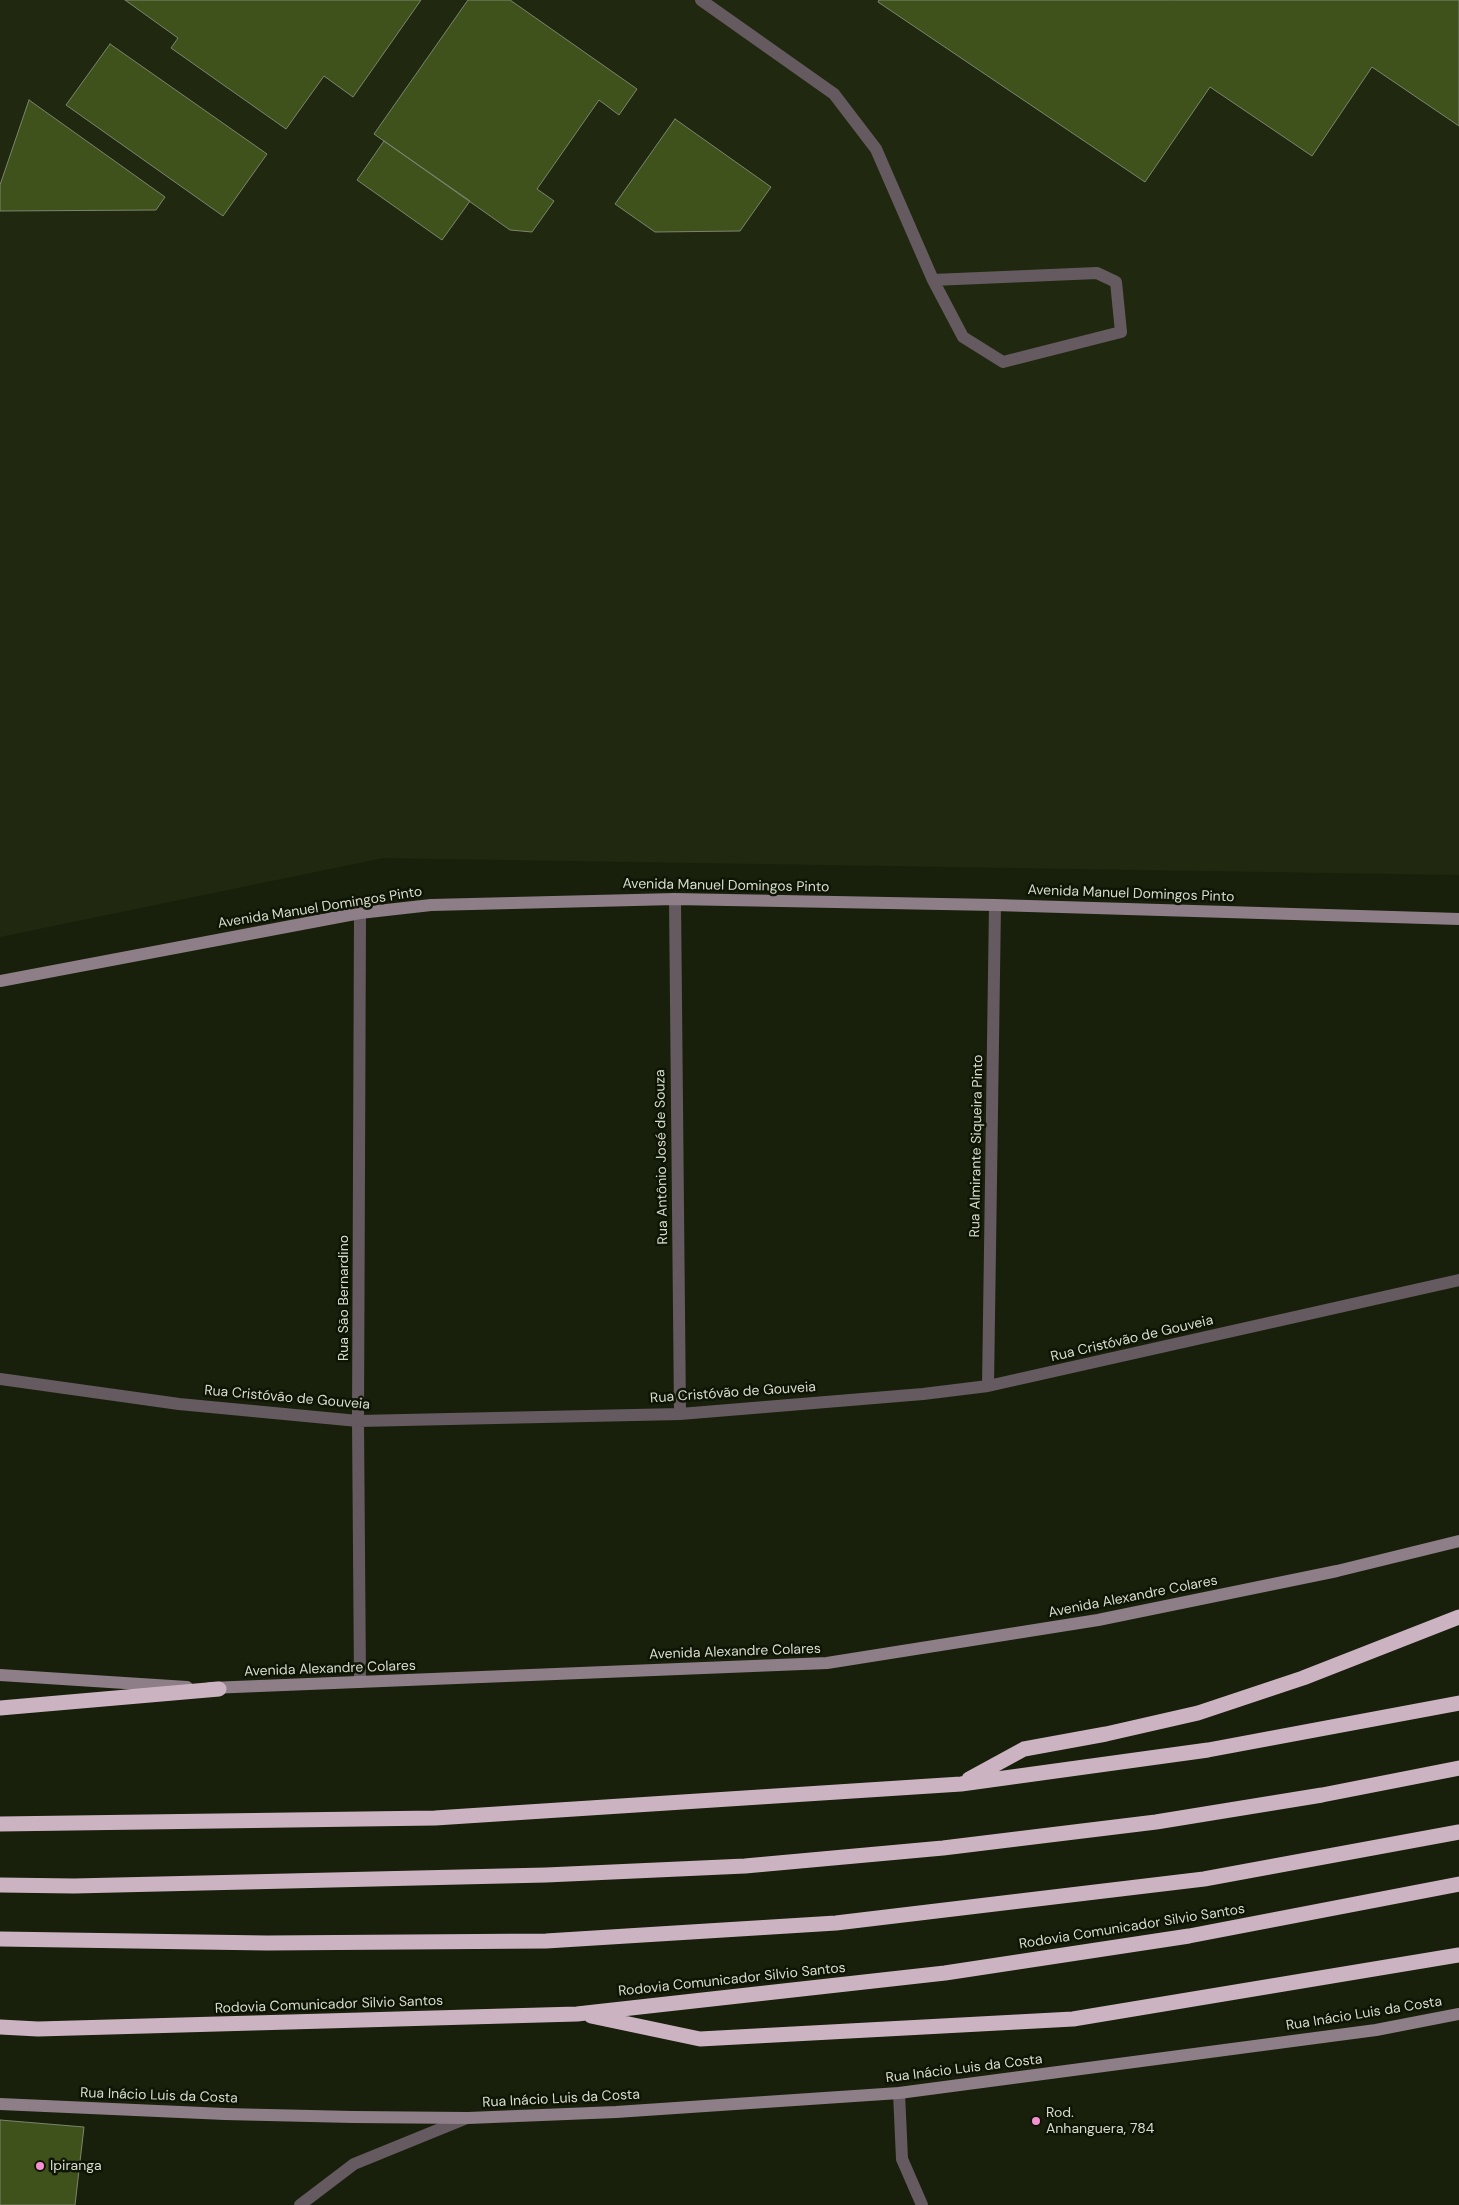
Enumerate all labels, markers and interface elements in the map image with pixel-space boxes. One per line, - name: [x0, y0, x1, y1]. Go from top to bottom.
- street label: Avenida Manuel Domingos Pinto: [622, 876, 830, 896]
- street label: Avenida Manuel Domingos Pinto: [1027, 882, 1235, 906]
- street label: Avenida Manuel Domingos Pinto: [217, 884, 423, 932]
- street label: Rua Almirante Siqueira Pinto: [967, 1054, 987, 1238]
- street label: Rua Antônio José de Souza: [652, 1069, 672, 1245]
- street label: Rua São Bernardino: [336, 1235, 352, 1361]
- street label: Rua Cristóvão de Gouveia: [1049, 1312, 1215, 1366]
- street label: Rua Cristóvão de Gouveia: [649, 1379, 817, 1407]
- street label: Rua Cristóvão de Gouveia: [203, 1382, 371, 1414]
- street label: Avenida Alexandre Colares: [1047, 1572, 1219, 1622]
- street label: Avenida Alexandre Colares: [649, 1641, 821, 1663]
- street label: Avenida Alexandre Colares: [244, 1658, 416, 1680]
- street label: Rodovia Comunicador Silvio Santos: [1018, 1901, 1246, 1953]
- street label: Rodovia Comunicador Silvio Santos: [617, 1960, 847, 2000]
- street label: Rodovia Comunicador Silvio Santos: [214, 1993, 444, 2017]
- street label: Rua Inácio Luis da Costa: [1285, 1993, 1443, 2035]
- street label: Rua Inácio Luis da Costa: [885, 2051, 1043, 2087]
- street label: Rua Inácio Luis da Costa: [80, 2085, 238, 2107]
- street label: Rua Inácio Luis da Costa: [482, 2086, 640, 2112]
- place label: Rod. Anhanguera, 784: [1046, 2105, 1154, 2138]
- marker: Rod. Anhanguera, 784: [1030, 2115, 1042, 2127]
- place label: Ipiranga: [50, 2158, 102, 2174]
- marker: Ipiranga: [34, 2160, 46, 2172]

